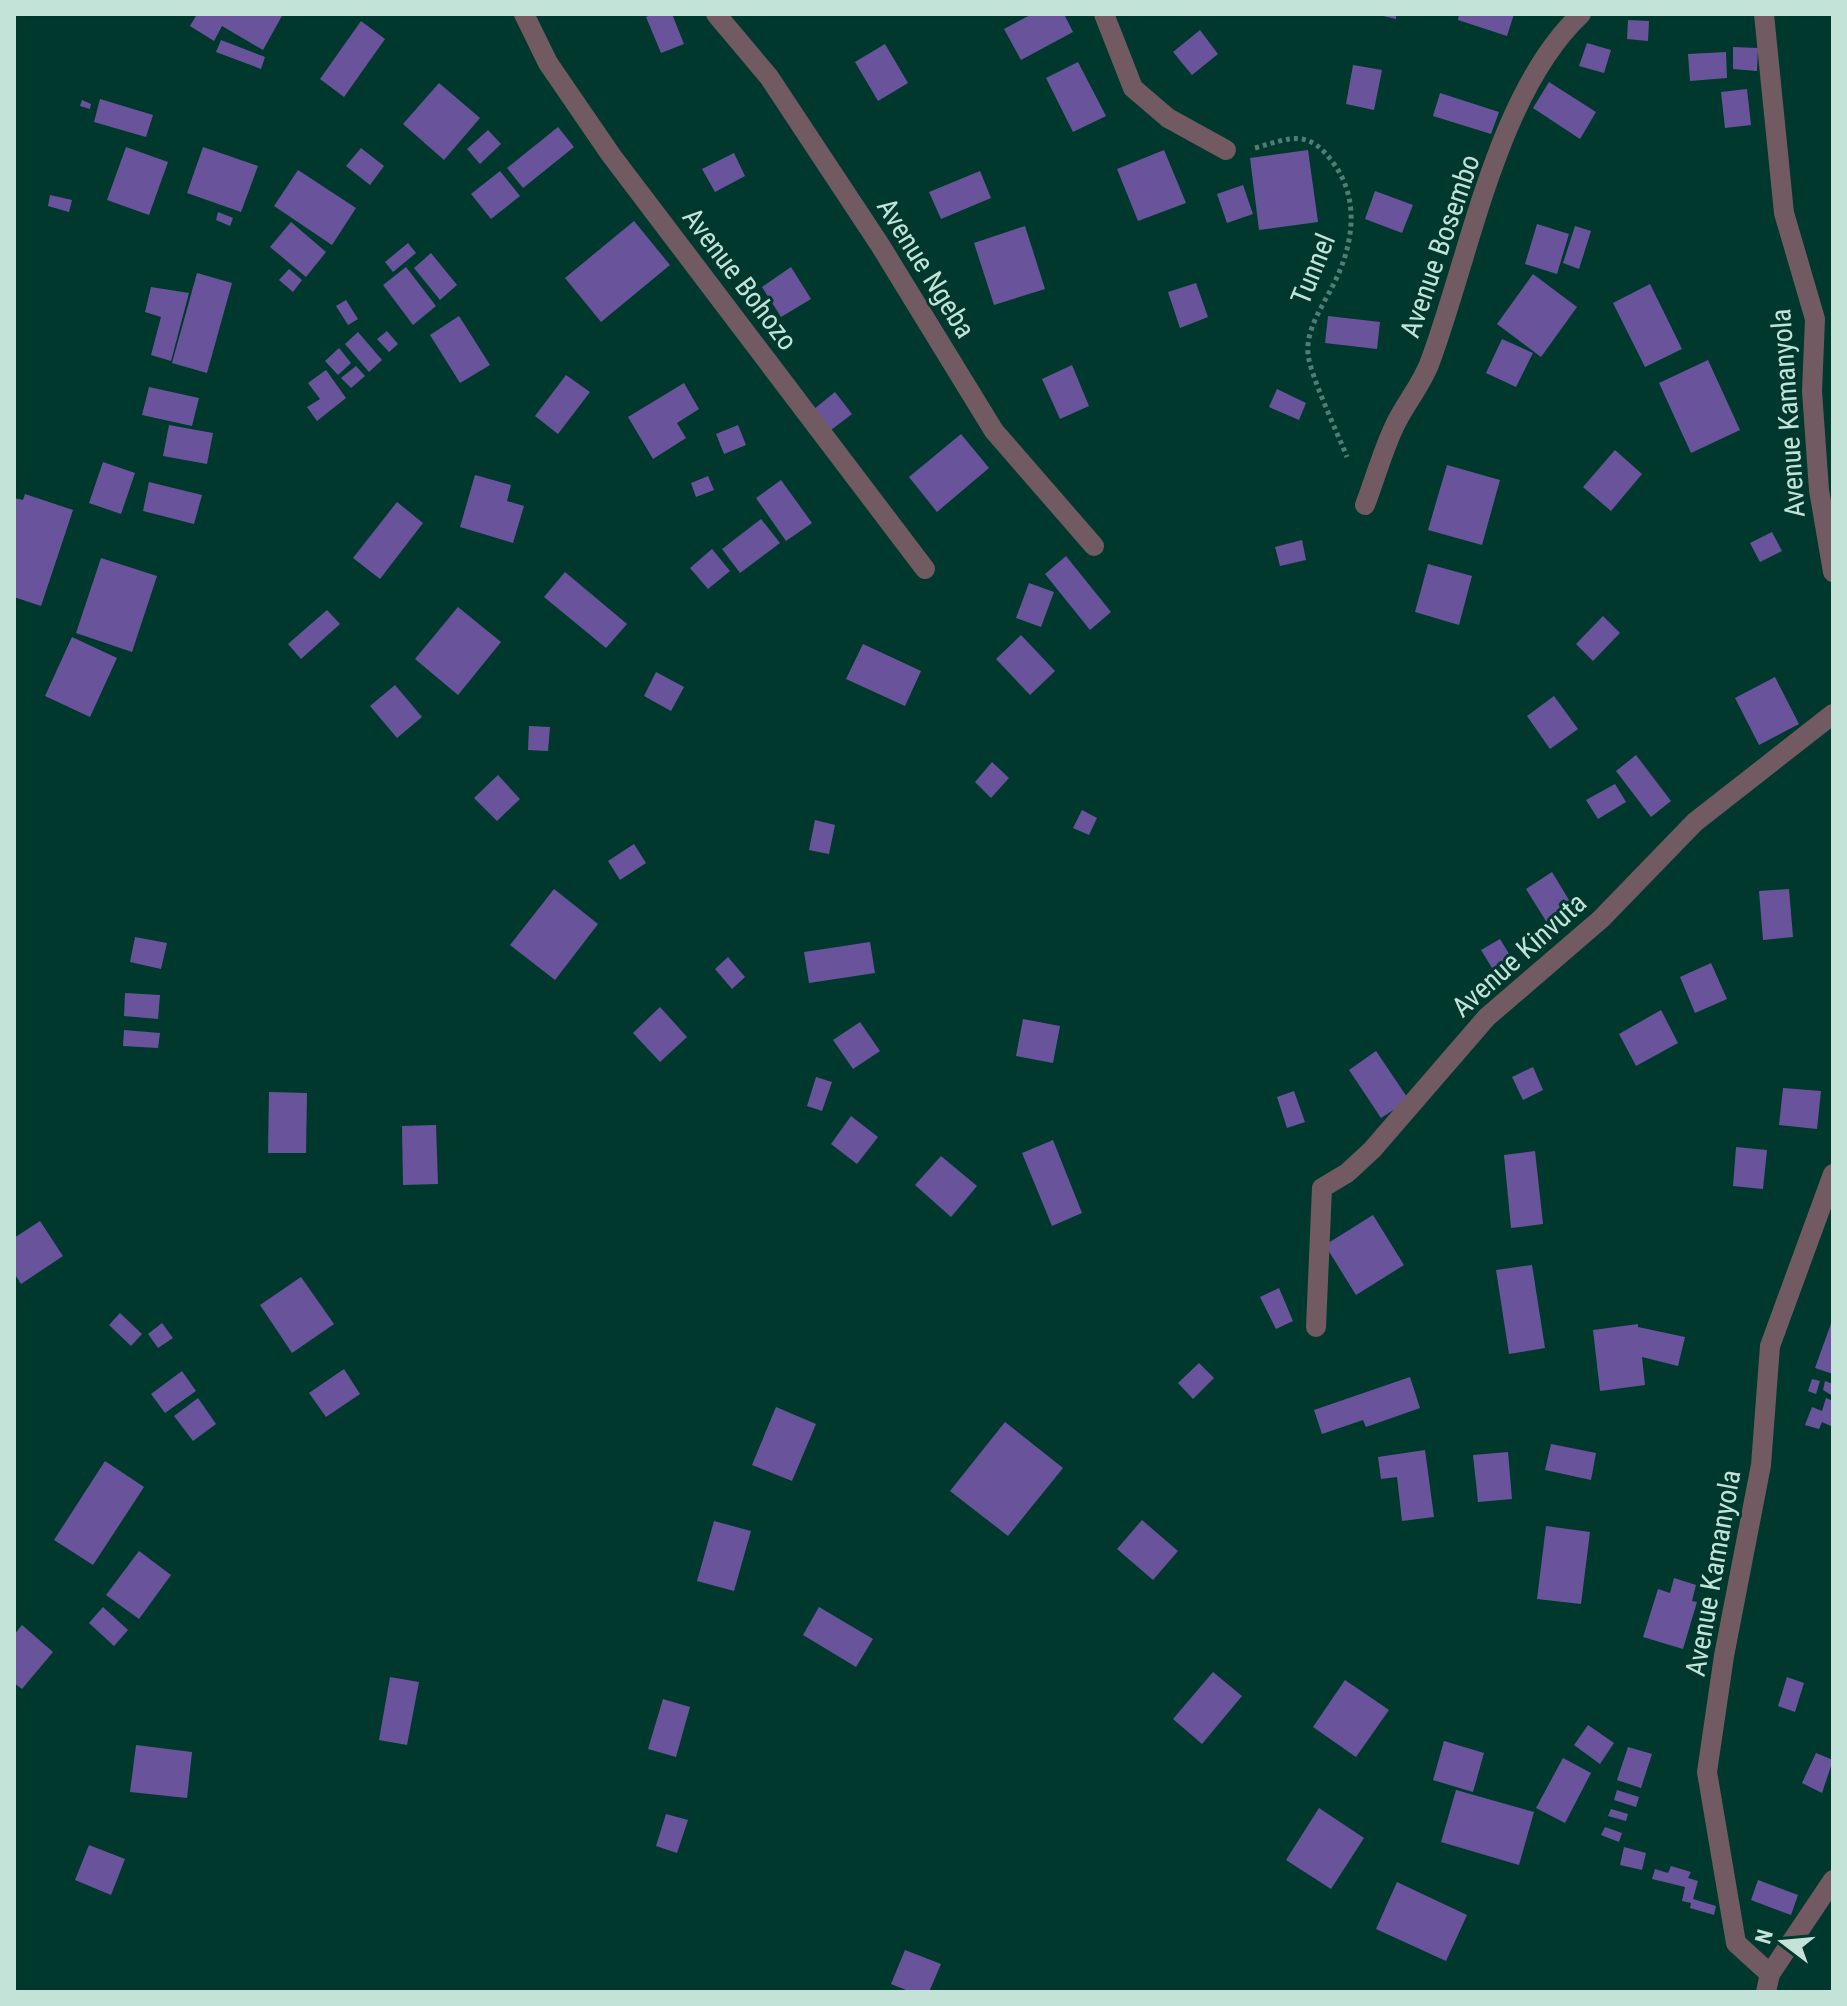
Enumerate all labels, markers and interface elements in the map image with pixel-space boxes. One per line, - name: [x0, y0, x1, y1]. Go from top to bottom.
- street label: Avenue Bosembo: [1393, 150, 1487, 342]
- street label: Avenue Ngeba: [870, 192, 982, 344]
- street label: Avenue Bohozo: [676, 201, 804, 357]
- street label: Tunnel: [1284, 229, 1342, 309]
- street label: Avenue Kamanyola: [1764, 308, 1812, 518]
- street label: Avenue Kinvuta: [1445, 886, 1593, 1024]
- street label: Avenue Kamanyola: [1679, 1467, 1747, 1679]
- north arrow: [1743, 1902, 1823, 1982]
- text: N: [1750, 1927, 1778, 1947]

